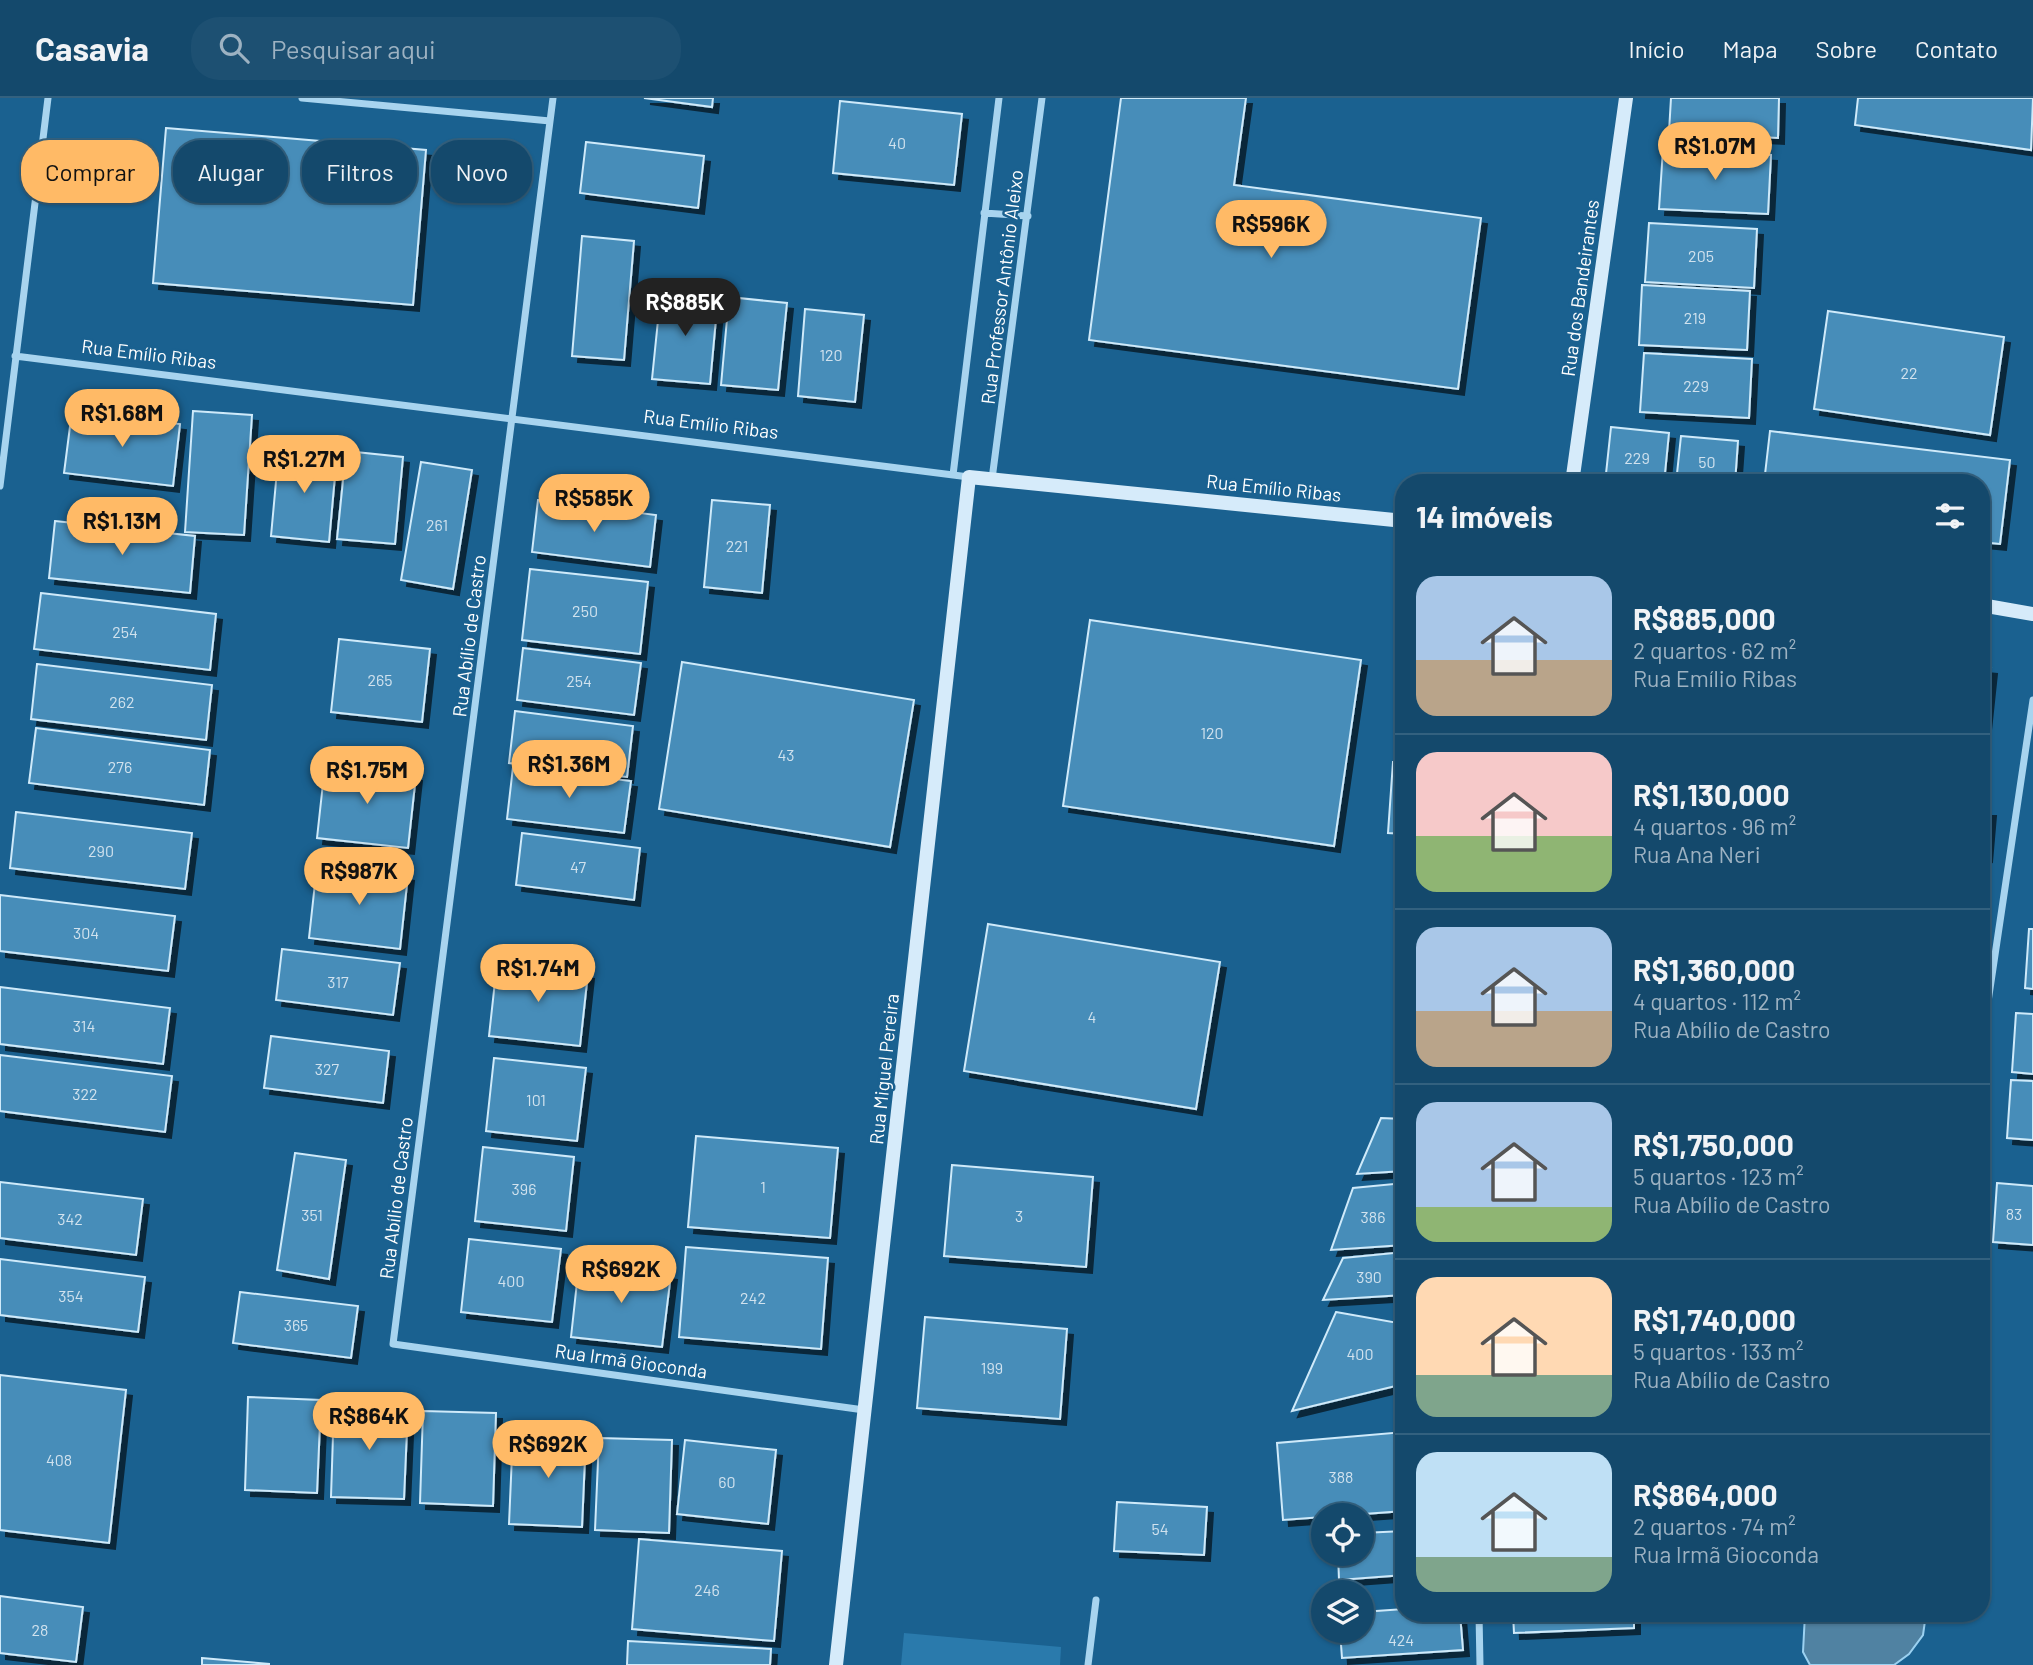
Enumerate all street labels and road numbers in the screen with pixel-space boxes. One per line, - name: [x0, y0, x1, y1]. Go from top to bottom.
- street label: Rua Professor Antônio Aleixo: [976, 168, 1027, 406]
- street label: Rua dos Bandeirantes: [1556, 198, 1603, 378]
- street label: Rua Emílio Ribas: [80, 334, 218, 373]
- street label: Rua Emílio Ribas: [642, 404, 780, 443]
- street label: Rua Emílio Ribas: [1205, 469, 1343, 506]
- street label: Rua Abílio de Castro: [447, 554, 490, 718]
- street label: Rua Miguel Pereira: [864, 992, 903, 1146]
- street label: Rua Abílio de Castro: [374, 1116, 417, 1280]
- street label: Rua Irmã Gioconda: [553, 1338, 709, 1383]

